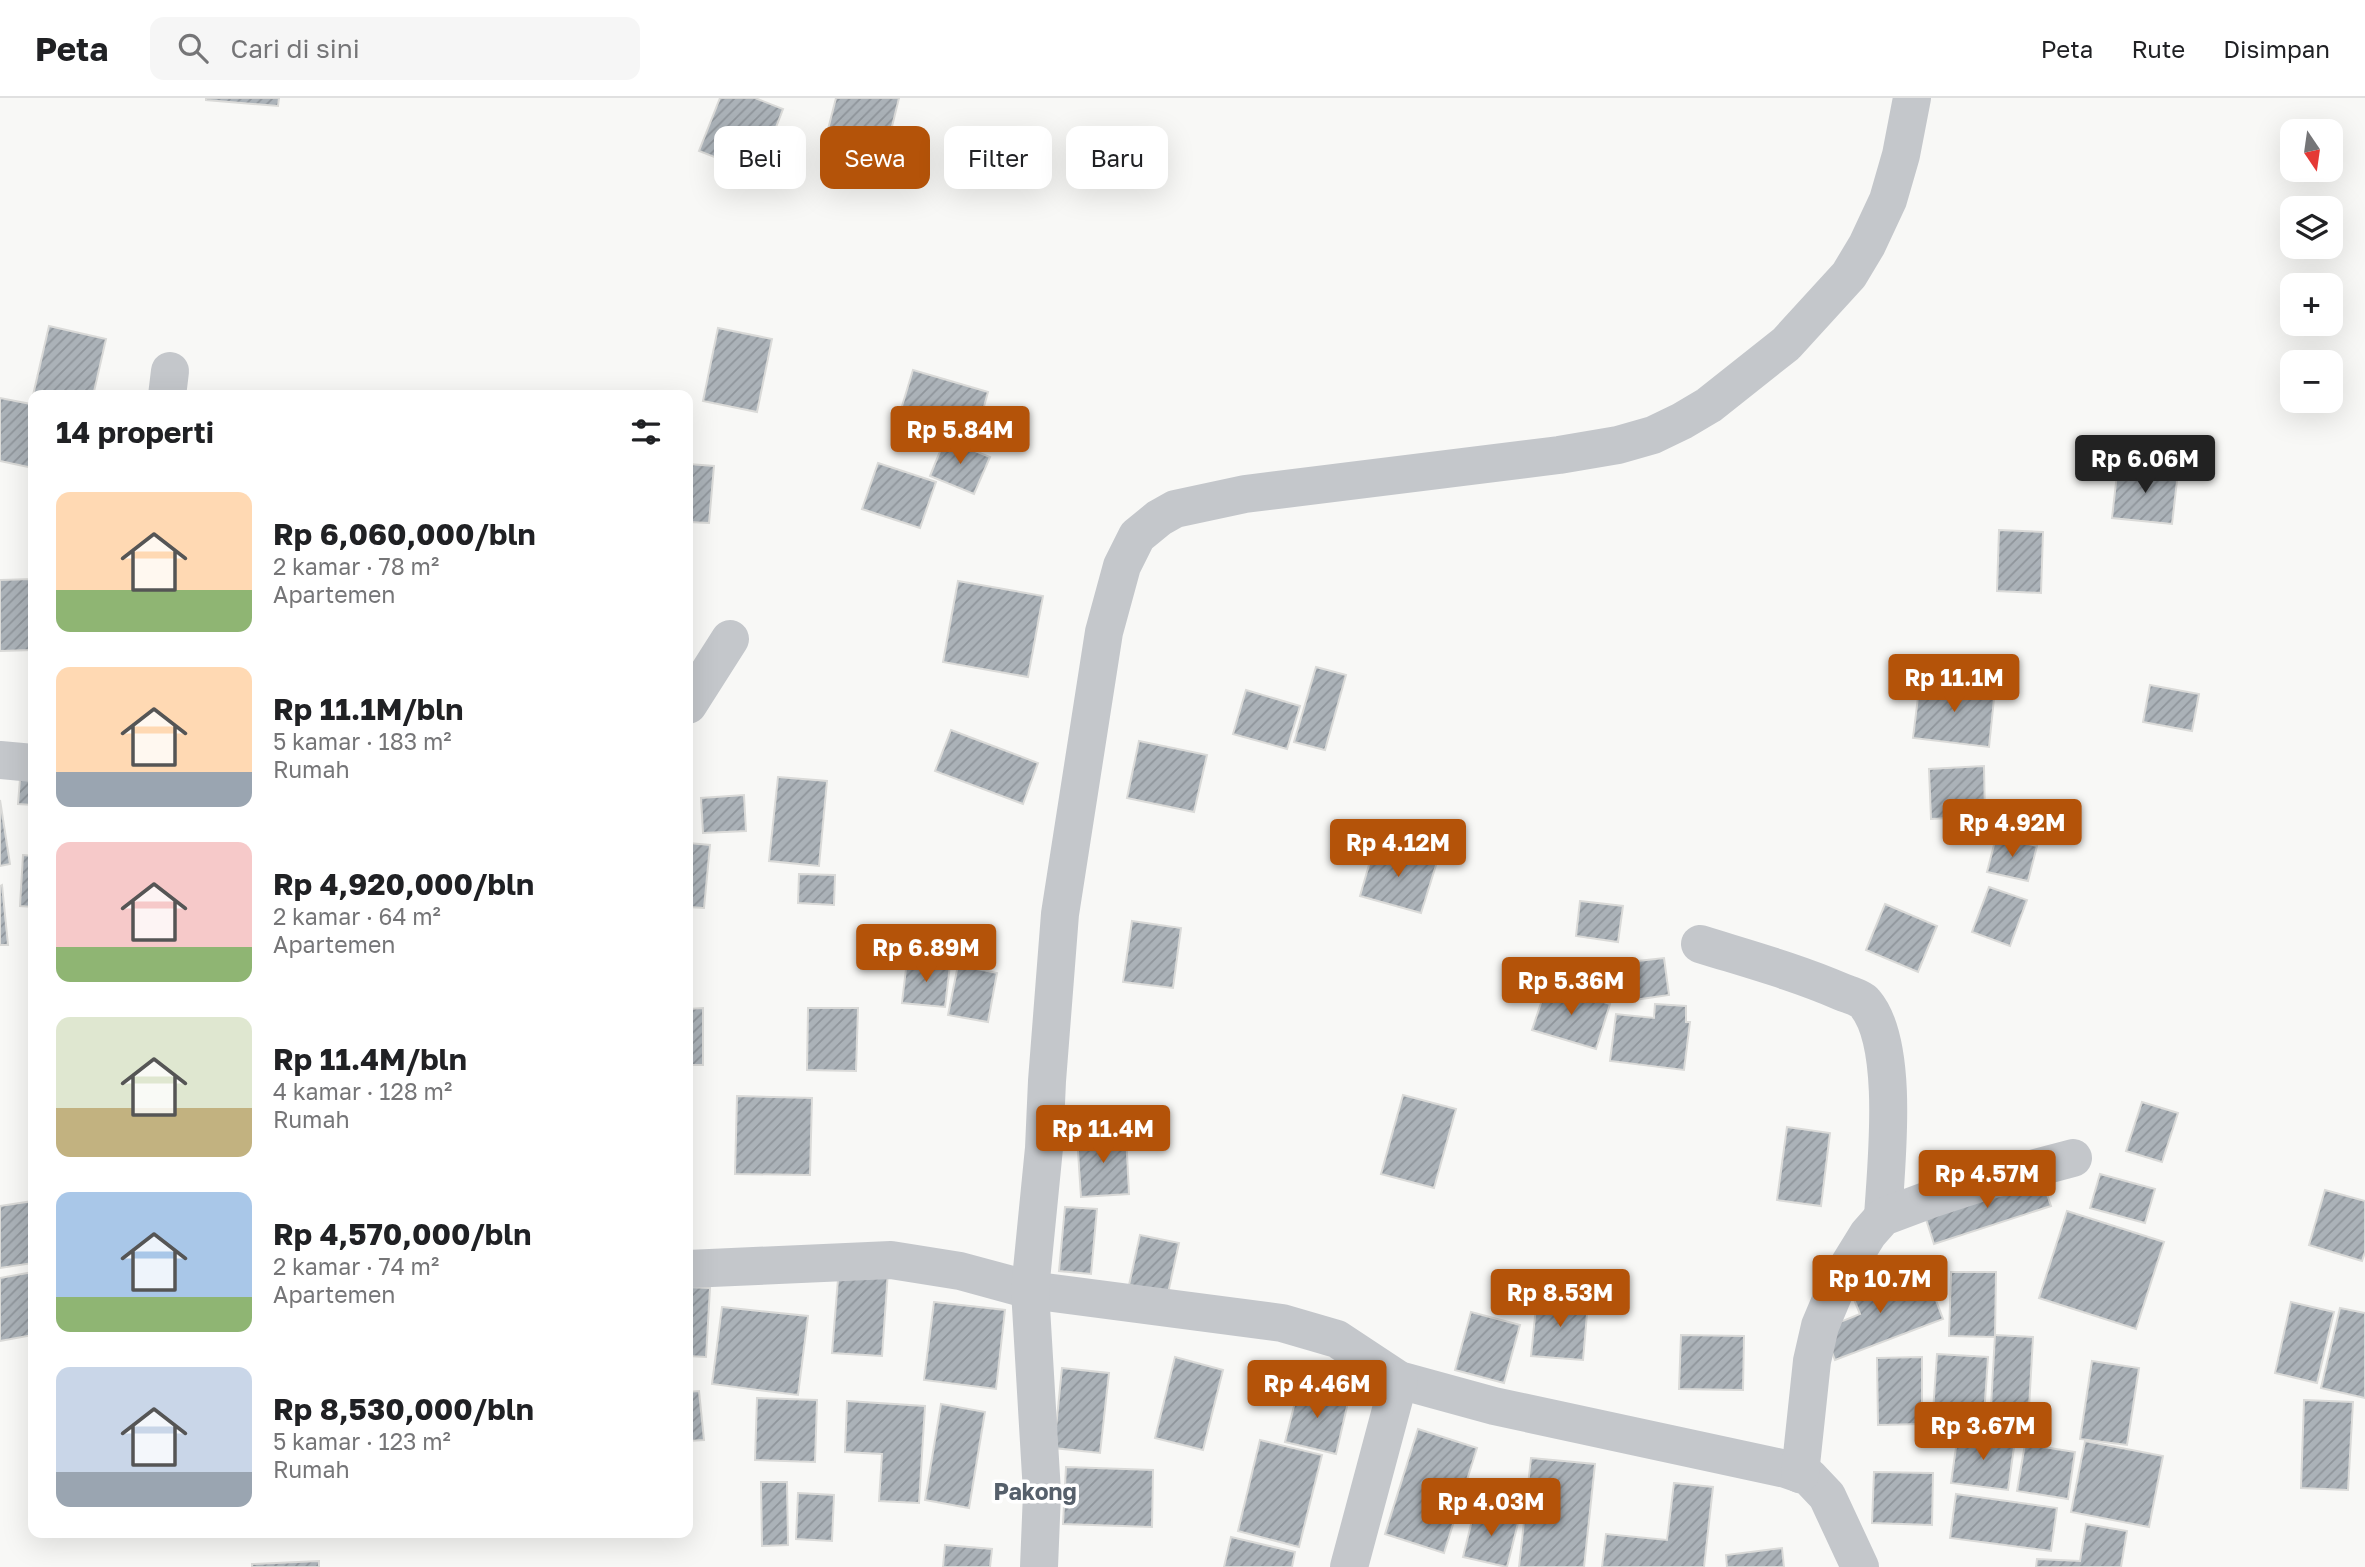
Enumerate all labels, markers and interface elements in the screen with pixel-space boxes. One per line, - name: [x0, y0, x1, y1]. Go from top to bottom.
- search box: [150, 17, 640, 80]
- text: Peta: [35, 29, 108, 68]
- icon: search: [174, 29, 212, 67]
- text: Cari di sini: [230, 33, 360, 64]
- text: Peta: [2041, 34, 2093, 63]
- text: Rute: [2131, 34, 2185, 63]
- text: Disimpan: [2223, 34, 2330, 63]
- north arrow: [2280, 119, 2343, 182]
- map controls: [2280, 119, 2343, 413]
- chip: Beli: [714, 126, 806, 189]
- chip: Sewa: [820, 126, 930, 189]
- chip: Filter: [944, 126, 1052, 189]
- chip: Baru: [1066, 126, 1168, 189]
- button: layers: [2280, 196, 2343, 259]
- button: +: [2280, 273, 2343, 336]
- button: −: [2280, 350, 2343, 413]
- pin: Rp 5.84M: [888, 406, 1032, 466]
- icon: filters: [627, 413, 665, 451]
- text: 14 properti: [56, 414, 214, 450]
- text: Rp 5.84M: [907, 415, 1013, 443]
- pin: Rp 6.06M: [2073, 436, 2217, 495]
- text: Rp 6.06M: [2091, 444, 2199, 472]
- text: Rp 6,060,000/bln: [273, 516, 536, 552]
- icon: home: [112, 520, 196, 604]
- text: 2 kamar · 78 m²: [273, 552, 439, 580]
- text: Apartemen: [273, 580, 395, 608]
- pin: Rp 11.1M: [1882, 654, 2026, 714]
- text: Rp 11.1M: [1904, 663, 2004, 691]
- text: Rp 11.1M/bln: [273, 691, 464, 727]
- icon: home: [112, 695, 196, 779]
- text: 5 kamar · 183 m²: [273, 727, 452, 755]
- text: Rumah: [273, 755, 350, 783]
- pin: Rp 4.92M: [1940, 800, 2084, 859]
- text: Rp 4.92M: [1959, 808, 2065, 836]
- pin: Rp 4.12M: [1326, 820, 1470, 879]
- text: Rp 4.12M: [1346, 828, 1450, 856]
- text: Rp 4,920,000/bln: [273, 866, 534, 902]
- icon: home: [112, 870, 196, 954]
- text: 2 kamar · 64 m²: [273, 902, 441, 930]
- pin: Rp 6.89M: [854, 924, 998, 984]
- text: Apartemen: [273, 930, 395, 958]
- text: Rp 6.89M: [872, 933, 980, 961]
- pin: Rp 5.36M: [1499, 958, 1643, 1017]
- text: Rp 5.36M: [1518, 966, 1624, 994]
- text: Rp 11.4M/bln: [273, 1041, 467, 1077]
- icon: home: [112, 1045, 196, 1129]
- text: 4 kamar · 128 m²: [273, 1077, 452, 1105]
- text: Rumah: [273, 1105, 350, 1133]
- pin: Rp 11.4M: [1031, 1105, 1175, 1165]
- text: Rp 11.4M: [1052, 1114, 1154, 1142]
- pin: Rp 4.57M: [1915, 1150, 2059, 1210]
- text: Rp 4.57M: [1935, 1159, 2039, 1187]
- text: Rp 4,570,000/bln: [273, 1216, 531, 1252]
- icon: home: [112, 1220, 196, 1304]
- text: 2 kamar · 74 m²: [273, 1252, 439, 1280]
- pin: Rp 10.7M: [1808, 1256, 1952, 1315]
- text: Rp 10.7M: [1828, 1264, 1932, 1292]
- pin: Rp 8.53M: [1488, 1270, 1632, 1329]
- text: Rp 8.53M: [1507, 1278, 1613, 1306]
- text: Apartemen: [273, 1280, 395, 1308]
- pin: Rp 4.46M: [1245, 1360, 1389, 1420]
- text: Rp 4.46M: [1263, 1369, 1371, 1397]
- text: Rp 8,530,000/bln: [273, 1391, 534, 1427]
- icon: home: [112, 1395, 196, 1479]
- pin: Rp 3.67M: [1911, 1402, 2055, 1462]
- text: Rp 3.67M: [1931, 1411, 2035, 1439]
- text: 5 kamar · 123 m²: [273, 1427, 451, 1455]
- text: Rumah: [273, 1455, 350, 1483]
- district label: Pakong: [993, 1477, 1077, 1505]
- pin: Rp 4.03M: [1419, 1478, 1563, 1538]
- text: Rp 4.03M: [1437, 1487, 1545, 1515]

